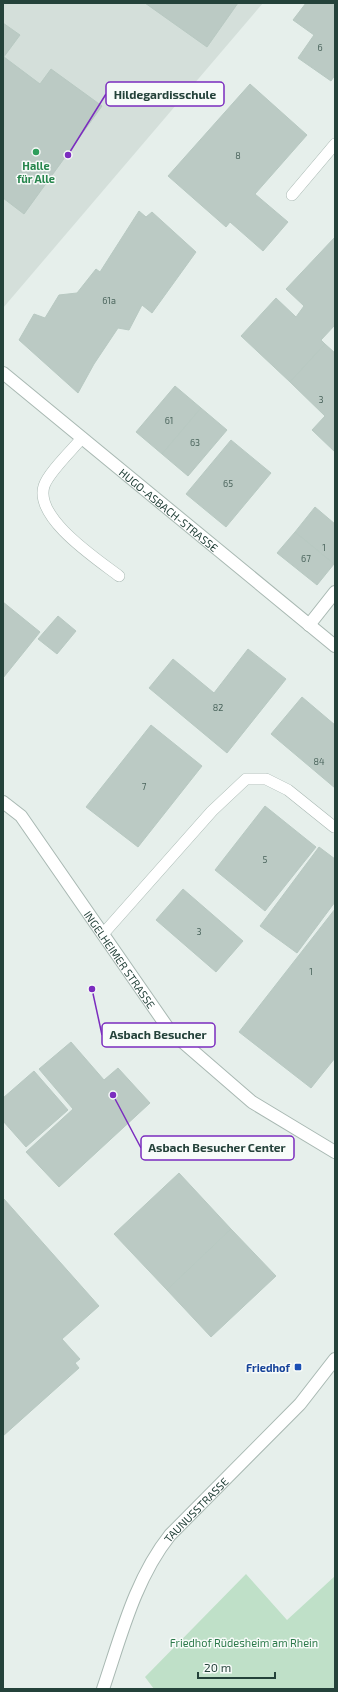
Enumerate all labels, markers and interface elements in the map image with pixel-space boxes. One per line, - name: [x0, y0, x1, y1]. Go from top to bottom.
- house number: 6: [317, 42, 323, 53]
- callout: Hildegardisschule: [106, 82, 224, 106]
- text: Hildegardisschule: [114, 87, 217, 101]
- marker: Halle für Alle: [31, 147, 41, 157]
- house number: 8: [235, 150, 241, 161]
- place label: Halle für Alle: [17, 159, 55, 185]
- house number: 61a: [102, 295, 116, 306]
- house number: 3: [318, 394, 324, 405]
- house number: 61: [165, 415, 173, 426]
- house number: 63: [190, 437, 200, 448]
- street label: HUGO-ASBACH-STRASSE: [117, 465, 221, 554]
- house number: 65: [223, 478, 233, 489]
- house number: 1: [322, 542, 326, 553]
- house number: 67: [301, 553, 311, 564]
- house number: 82: [213, 702, 223, 713]
- house number: 84: [314, 756, 325, 767]
- house number: 7: [142, 781, 147, 792]
- house number: 5: [263, 854, 268, 865]
- street label: INGELHEIMER STRASSE: [82, 908, 159, 1010]
- house number: 3: [196, 926, 202, 937]
- house number: 1: [309, 966, 313, 977]
- callout: Asbach Besucher: [102, 1023, 215, 1047]
- text: Asbach Besucher: [109, 1027, 207, 1041]
- callout: Asbach Besucher Center: [141, 1136, 294, 1160]
- text: Asbach Besucher Center: [148, 1140, 286, 1154]
- place label: Friedhof: [246, 1361, 291, 1374]
- marker: Friedhof: [293, 1362, 303, 1372]
- street label: TAUNUSSTRASSE: [161, 1474, 230, 1544]
- park label: Friedhof Rüdesheim am Rhein: [170, 1636, 318, 1649]
- scale bar: [198, 1654, 275, 1680]
- text: 20 m: [204, 1660, 231, 1674]

